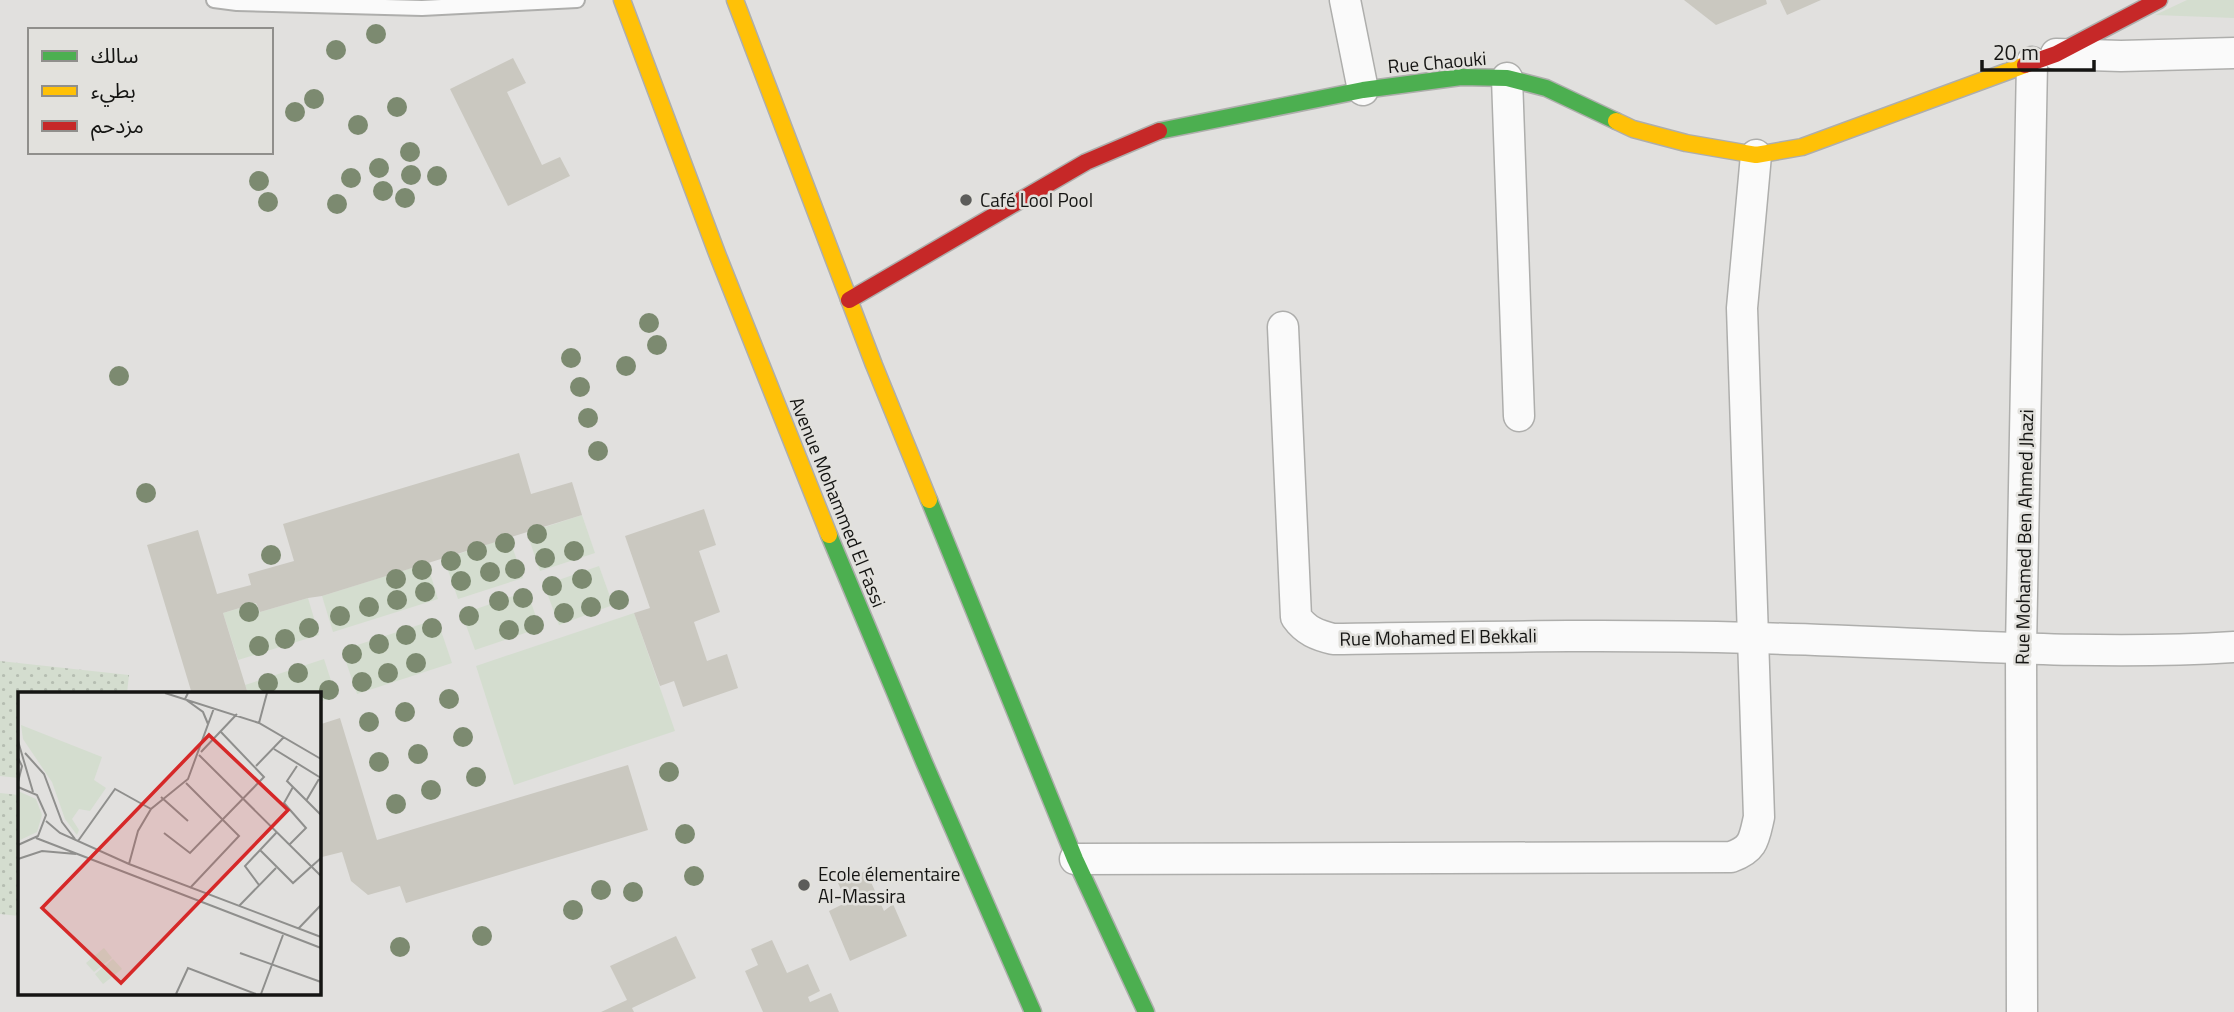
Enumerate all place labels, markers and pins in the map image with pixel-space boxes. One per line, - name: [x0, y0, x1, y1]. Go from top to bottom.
- place label: Café Lool Pool: [980, 185, 1093, 214]
- marker: Café Lool Pool: [958, 192, 974, 208]
- place label: Ecole élementaire Al-Massira: [818, 859, 960, 910]
- marker: Ecole élementaire Al-Massira: [796, 877, 812, 893]

